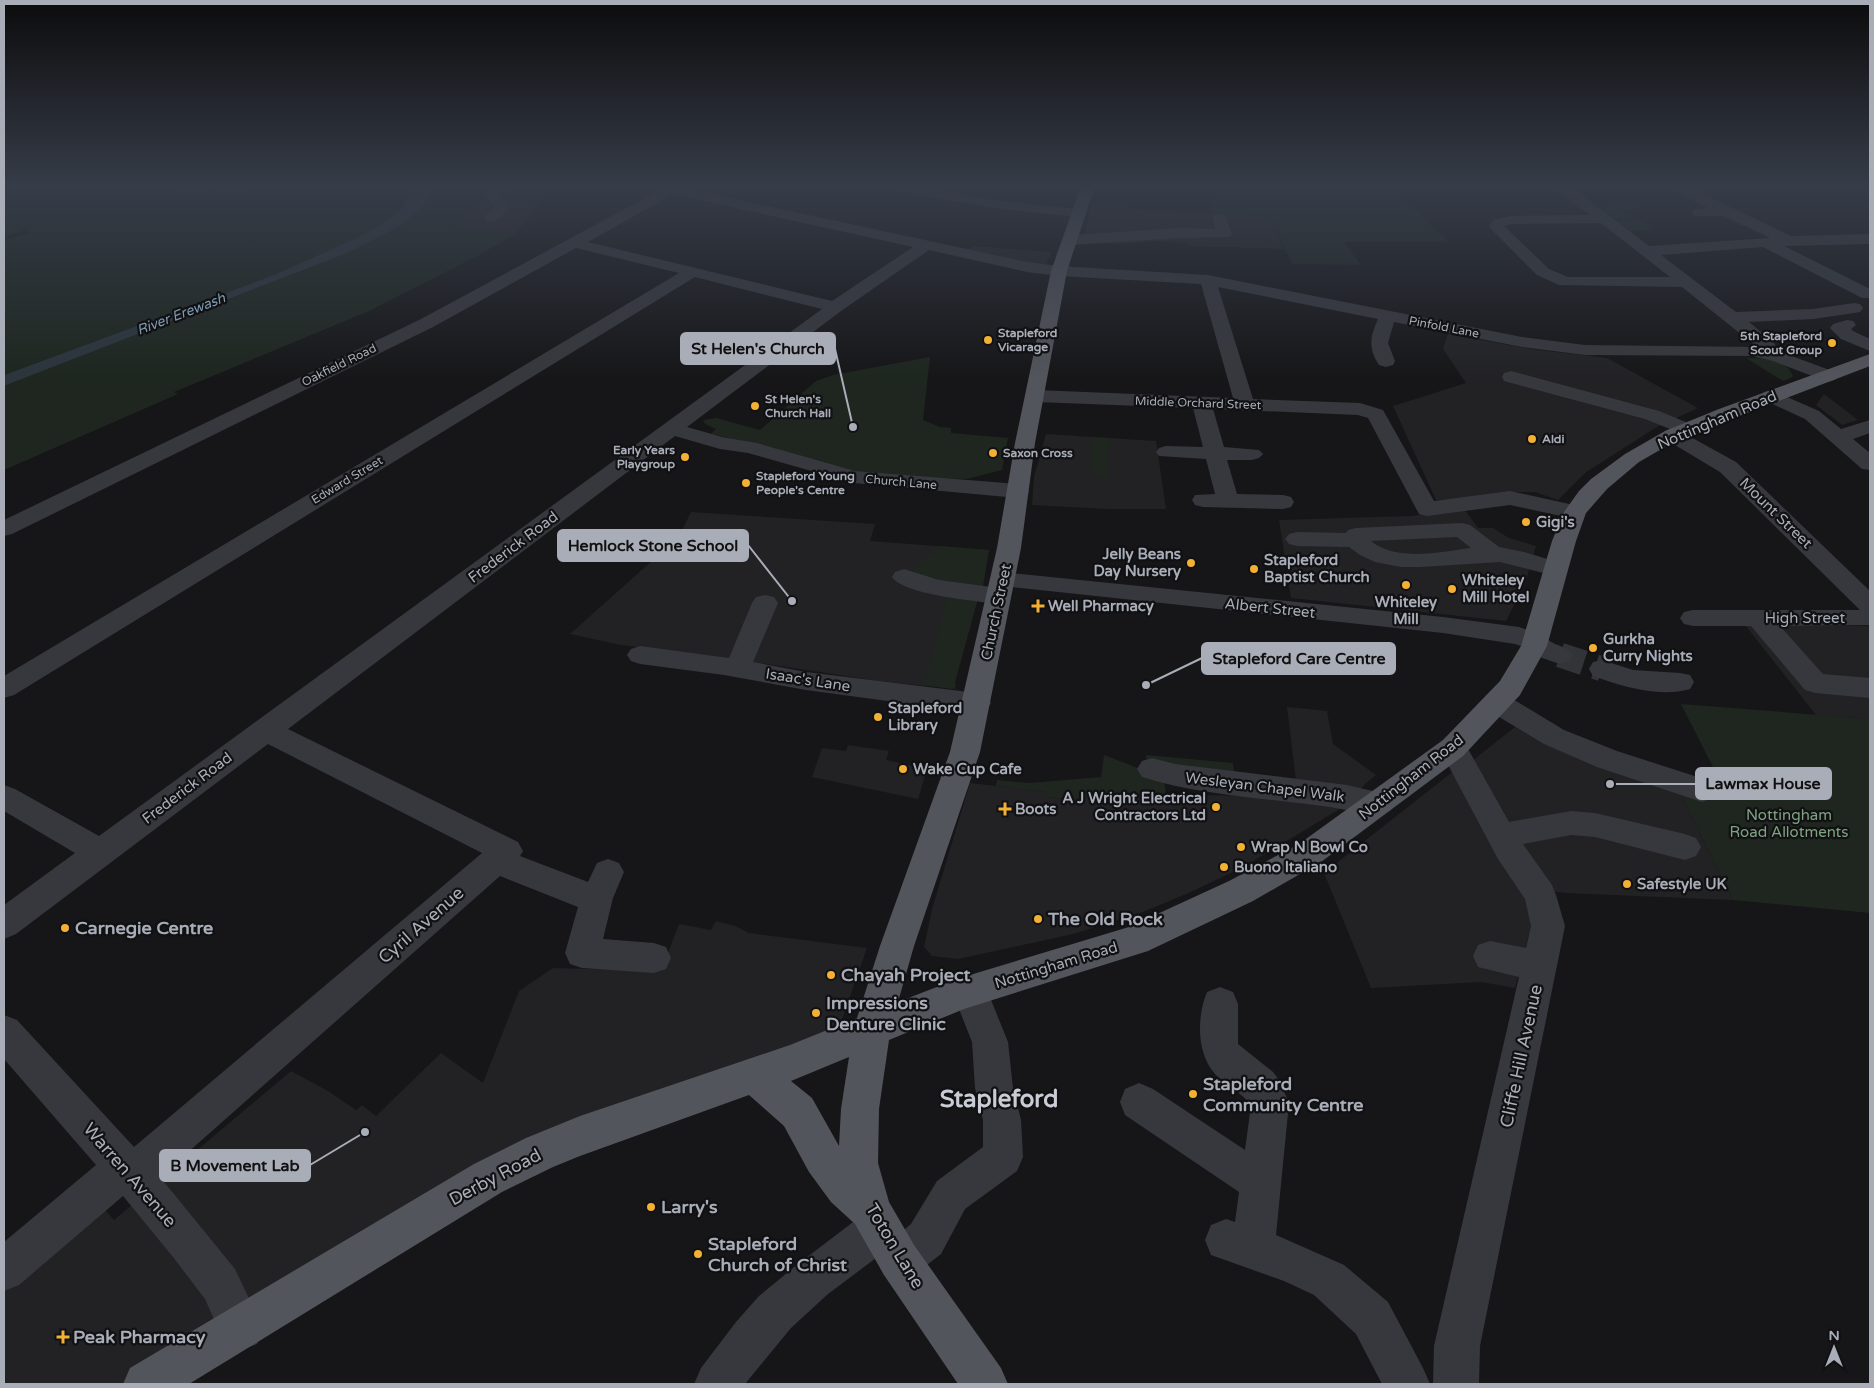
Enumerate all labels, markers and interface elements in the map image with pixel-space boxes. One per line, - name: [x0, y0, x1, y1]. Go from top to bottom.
- water label: River Erewash: [134, 289, 228, 339]
- street label: Pinfold Lane: [1408, 313, 1480, 341]
- place label: Stapleford Vicarage: [998, 326, 1057, 355]
- place label: 5th Stapleford Scout Group: [1740, 329, 1822, 358]
- callout: St Helen's Church: [681, 333, 835, 364]
- marker: Stapleford Vicarage: [982, 334, 994, 346]
- marker: 5th Stapleford Scout Group: [1826, 337, 1838, 349]
- text: St Helen's Church: [691, 339, 825, 359]
- street label: Oakfield Road: [299, 341, 379, 389]
- street label: Nottingham Road: [1655, 387, 1779, 453]
- place label: St Helen's Church Hall: [765, 392, 831, 420]
- street label: Middle Orchard Street: [1135, 394, 1262, 412]
- marker: St Helen's Church Hall: [749, 400, 761, 412]
- place label: Aldi: [1542, 432, 1564, 446]
- marker: Aldi: [1526, 433, 1538, 445]
- place label: Early Years Playgroup: [613, 443, 675, 472]
- place label: Saxon Cross: [1003, 446, 1073, 460]
- marker: Saxon Cross: [987, 447, 999, 459]
- marker: Early Years Playgroup: [679, 451, 691, 463]
- street label: Edward Street: [309, 453, 386, 507]
- place label: Stapleford Young People's Centre: [756, 469, 855, 498]
- street label: Church Lane: [865, 472, 938, 492]
- street label: Mount Street: [1736, 474, 1816, 552]
- marker: Stapleford Young People's Centre: [740, 477, 752, 489]
- street label: Frederick Road: [464, 507, 562, 587]
- place label: Gigi's: [1536, 513, 1575, 532]
- marker: Gigi's: [1520, 516, 1532, 528]
- callout: Hemlock Stone School: [558, 530, 748, 561]
- text: Hemlock Stone School: [568, 536, 738, 556]
- place label: Jelly Beans Day Nursery: [1093, 545, 1181, 581]
- place label: Stapleford Baptist Church: [1264, 551, 1370, 587]
- marker: Jelly Beans Day Nursery: [1185, 557, 1197, 569]
- street label: Church Street: [977, 562, 1015, 662]
- marker: Stapleford Baptist Church: [1248, 563, 1260, 575]
- place label: Whiteley Mill Hotel: [1462, 571, 1529, 606]
- marker: Whiteley Mill: [1400, 579, 1412, 591]
- marker: Whiteley Mill Hotel: [1446, 583, 1458, 595]
- place label: Whiteley Mill: [1375, 593, 1437, 628]
- street label: Albert Street: [1224, 594, 1316, 622]
- place label: Well Pharmacy: [1048, 597, 1154, 616]
- marker: Well Pharmacy: [1032, 600, 1044, 612]
- street label: High Street: [1765, 609, 1845, 627]
- place label: Gurkha Curry Nights: [1603, 630, 1693, 666]
- marker: Gurkha Curry Nights: [1587, 642, 1599, 654]
- callout: Stapleford Care Centre: [1202, 643, 1395, 674]
- text: Stapleford Care Centre: [1212, 649, 1386, 669]
- street label: Isaac's Lane: [764, 664, 852, 696]
- place label: Stapleford Library: [888, 699, 962, 735]
- marker: Stapleford Library: [872, 711, 884, 723]
- street label: Nottingham Road: [1355, 731, 1467, 823]
- street label: Frederick Road: [138, 748, 236, 828]
- place label: Wake Cup Cafe: [913, 760, 1022, 779]
- marker: Wake Cup Cafe: [897, 763, 909, 775]
- street label: Wesleyan Chapel Walk: [1184, 768, 1346, 806]
- callout: Lawmax House: [1696, 768, 1831, 799]
- text: Lawmax House: [1705, 774, 1821, 794]
- place label: A J Wright Electrical Contractors Ltd: [1062, 789, 1206, 824]
- place label: Boots: [1015, 800, 1056, 818]
- marker: A J Wright Electrical Contractors Ltd: [1210, 801, 1222, 813]
- marker: Boots: [999, 803, 1011, 815]
- park label: Nottingham Road Allotments: [1729, 806, 1849, 841]
- place label: Wrap N Bowl Co: [1251, 838, 1368, 857]
- marker: Wrap N Bowl Co: [1235, 841, 1247, 853]
- place label: Buono Italiano: [1234, 858, 1337, 876]
- marker: Buono Italiano: [1218, 861, 1230, 873]
- place label: Safestyle UK: [1637, 875, 1727, 894]
- marker: Safestyle UK: [1621, 878, 1633, 890]
- street label: Cyril Avenue: [374, 882, 468, 968]
- place label: The Old Rock: [1047, 908, 1163, 930]
- marker: The Old Rock: [1032, 913, 1044, 925]
- place label: Carnegie Centre: [75, 917, 213, 939]
- marker: Carnegie Centre: [59, 922, 71, 934]
- street label: Nottingham Road: [992, 938, 1120, 992]
- place label: Chayah Project: [841, 964, 971, 986]
- marker: Chayah Project: [825, 969, 837, 981]
- street label: Cliffe Hill Avenue: [1495, 982, 1547, 1130]
- place label: Impressions Denture Clinic: [826, 992, 946, 1035]
- marker: Impressions Denture Clinic: [810, 1007, 822, 1019]
- place label: Stapleford Community Centre: [1203, 1073, 1364, 1116]
- district label: Stapleford: [940, 1085, 1058, 1114]
- marker: Stapleford Community Centre: [1187, 1088, 1199, 1100]
- street label: Warren Avenue: [79, 1118, 181, 1232]
- street label: Derby Road: [445, 1144, 545, 1210]
- callout: B Movement Lab: [160, 1150, 310, 1181]
- text: B Movement Lab: [170, 1156, 300, 1176]
- place label: Larry's: [661, 1196, 718, 1218]
- street label: Toton Lane: [861, 1199, 929, 1293]
- marker: Larry's: [645, 1201, 657, 1213]
- place label: Stapleford Church of Christ: [708, 1233, 847, 1276]
- marker: Stapleford Church of Christ: [692, 1248, 704, 1260]
- north arrow: [1809, 1323, 1859, 1373]
- place label: Peak Pharmacy: [73, 1326, 206, 1348]
- text: N: [1828, 1327, 1840, 1344]
- marker: Peak Pharmacy: [57, 1331, 69, 1343]

